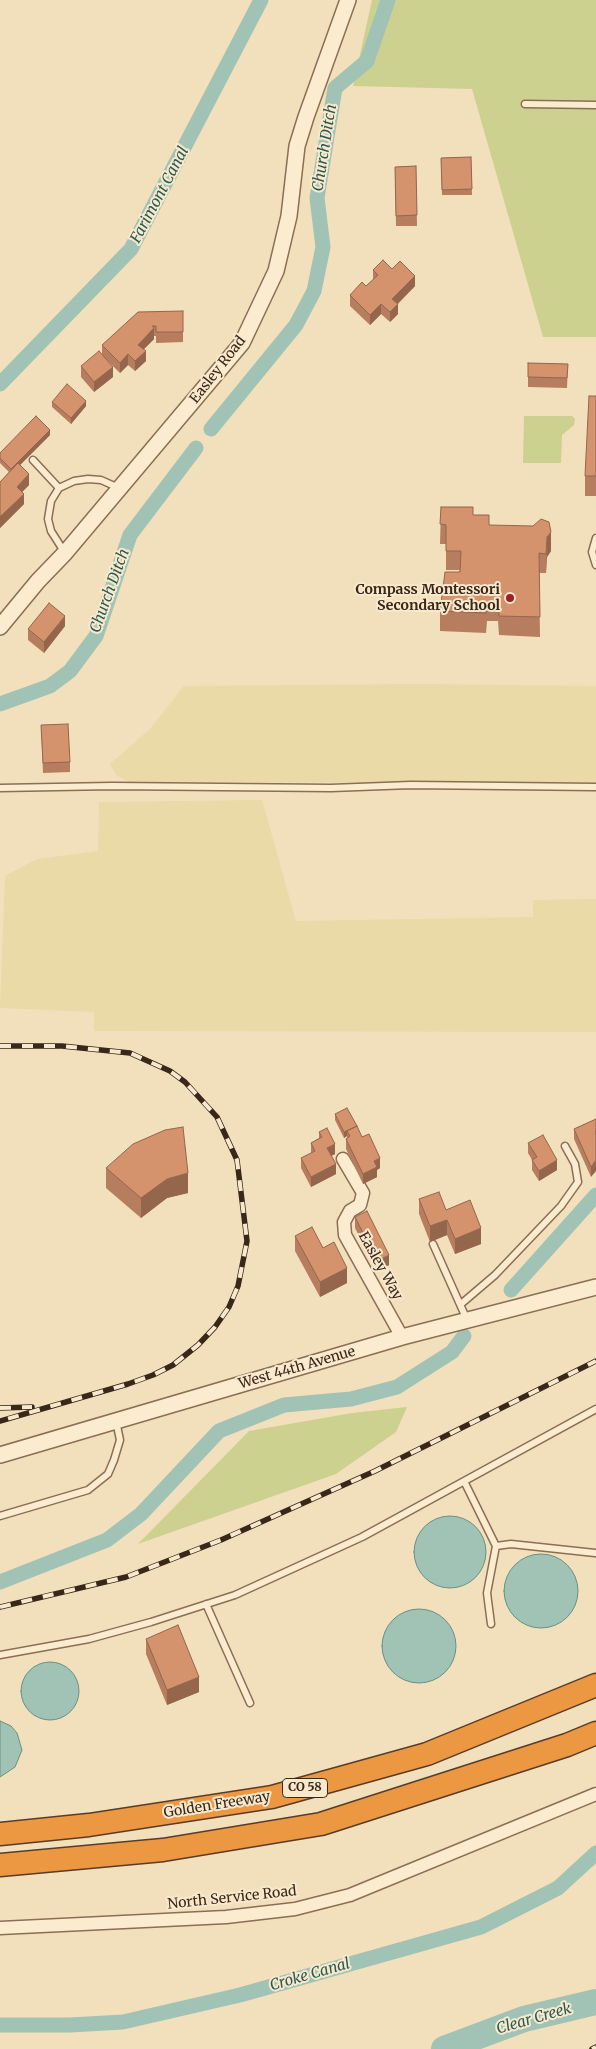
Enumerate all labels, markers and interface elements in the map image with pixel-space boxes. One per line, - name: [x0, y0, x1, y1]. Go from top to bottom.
- water label: Church Ditch: [309, 103, 341, 193]
- water label: Farimont Canal: [127, 144, 193, 246]
- street label: Easley Road: [187, 333, 249, 407]
- water label: Church Ditch: [87, 547, 133, 635]
- place label: Compass Montessori Secondary School: [355, 582, 500, 614]
- marker: Compass Montessori Secondary School: [504, 592, 516, 604]
- street label: Easley Way: [354, 1229, 406, 1303]
- street label: West 44th Avenue: [237, 1343, 357, 1393]
- road number: CO 58: [282, 1779, 328, 1798]
- street label: Golden Freeway: [163, 1788, 271, 1822]
- street label: North Service Road: [167, 1883, 297, 1913]
- water label: Croke Canal: [268, 1955, 352, 1995]
- water label: Clear Creek: [494, 2000, 574, 2038]

